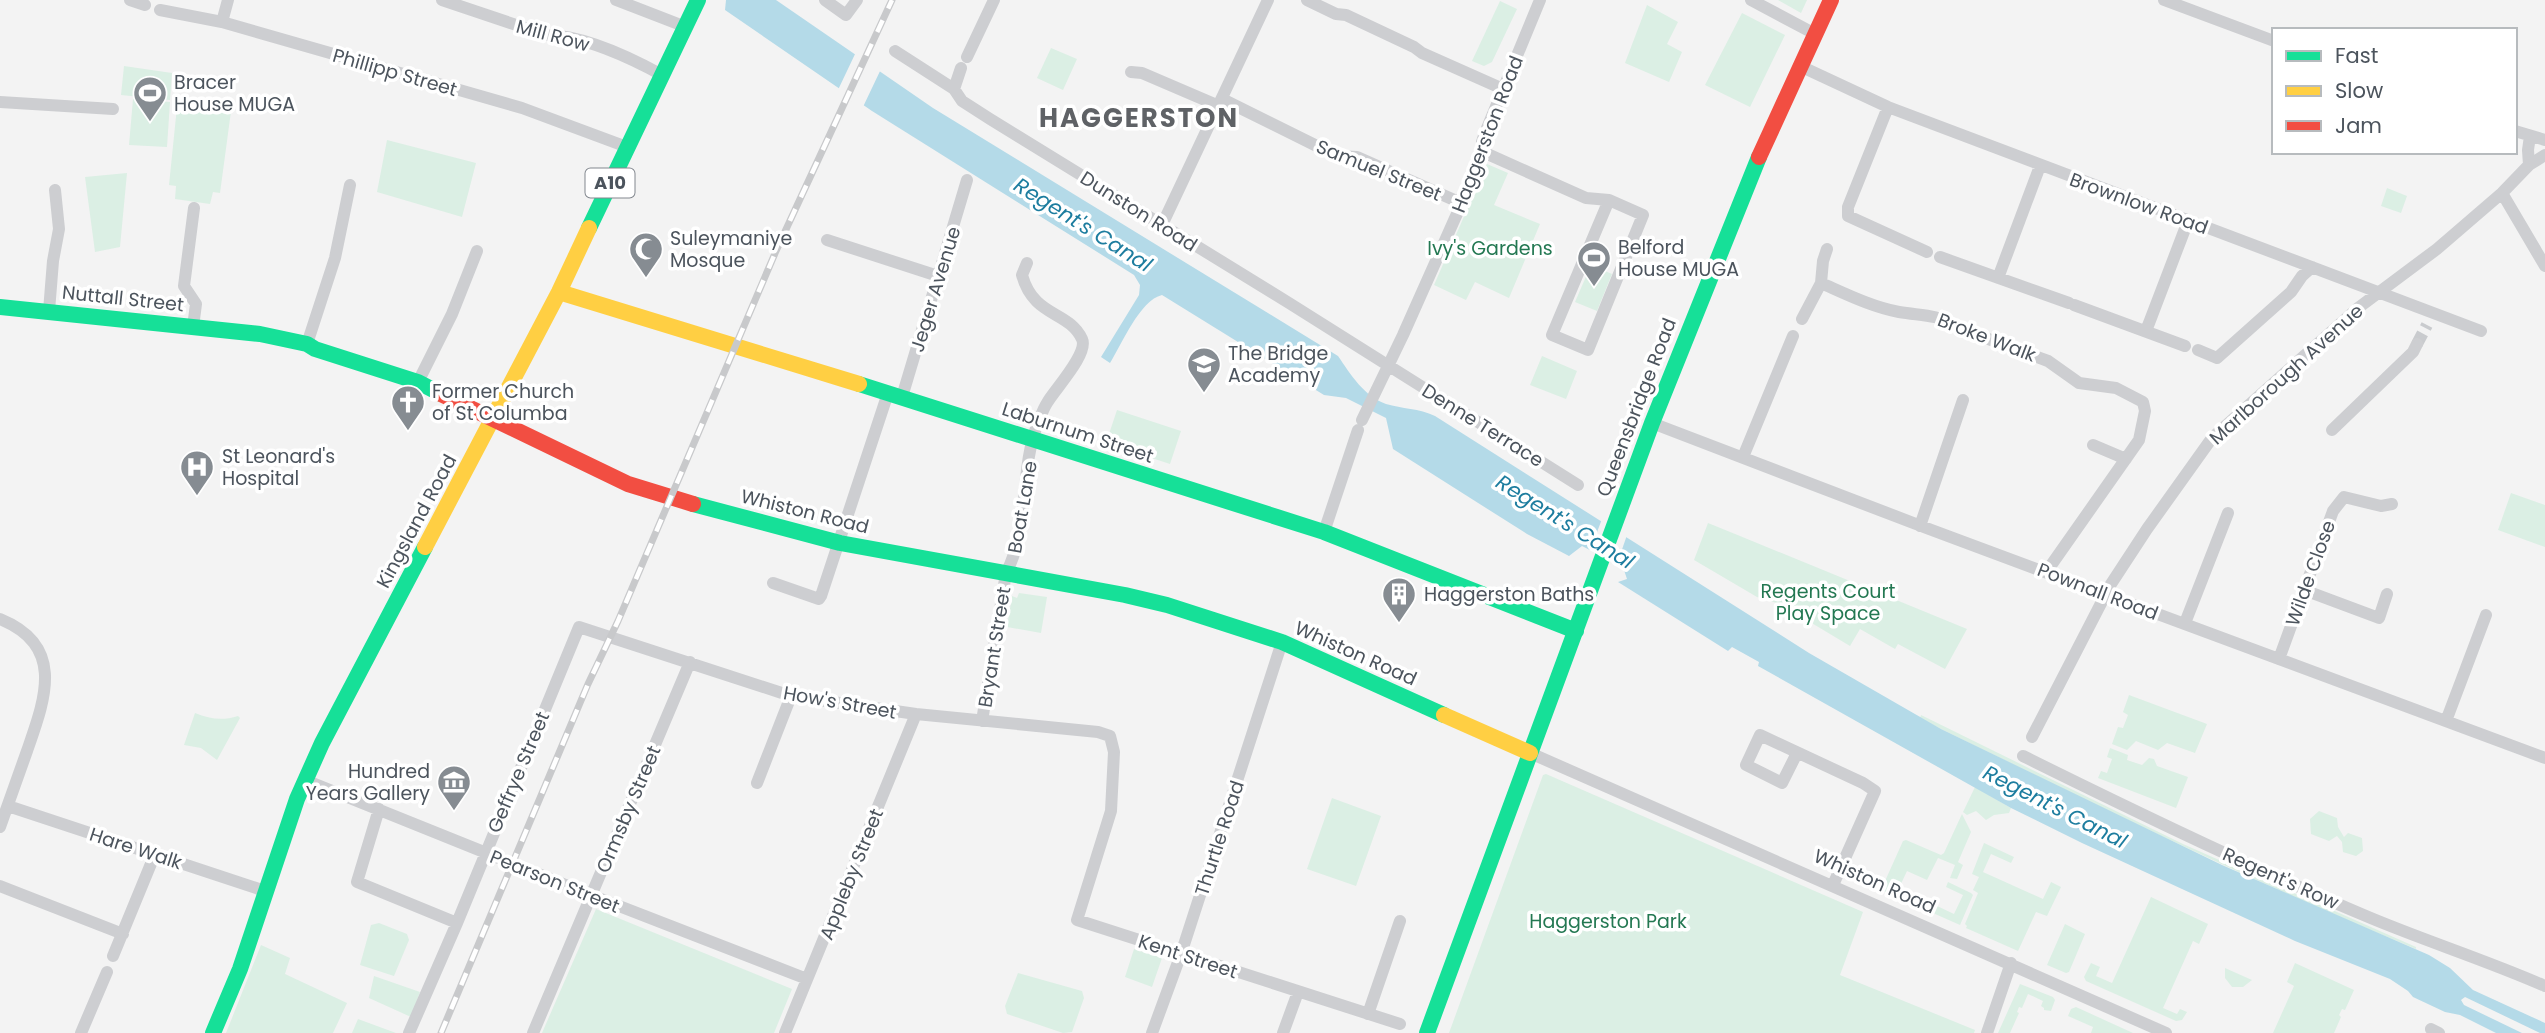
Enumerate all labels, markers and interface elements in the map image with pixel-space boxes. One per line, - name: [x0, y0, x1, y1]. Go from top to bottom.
- street label: Mill Row: [513, 13, 593, 58]
- legend: [2272, 28, 2517, 154]
- text: Fast: [2335, 41, 2378, 70]
- street label: Phillipp Street: [329, 42, 460, 103]
- street label: Haggerston Road: [1445, 52, 1530, 217]
- place label: Bracer House MUGA: [174, 69, 295, 118]
- sports icon: Bracer House MUGA: [131, 74, 169, 123]
- text: Slow: [2335, 76, 2383, 105]
- district label: HAGGERSTON: [1039, 100, 1239, 136]
- text: Jam: [2335, 111, 2382, 140]
- street label: Samuel Street: [1312, 133, 1446, 208]
- street label: Dunston Road: [1075, 165, 1202, 258]
- street label: Brownlow Road: [2066, 166, 2212, 241]
- road number: A10: [586, 168, 634, 198]
- water label: Regent's Canal: [1009, 170, 1159, 279]
- street label: Jeger Avenue: [904, 223, 967, 355]
- place label: Suleymaniye Mosque: [670, 225, 792, 274]
- mosque icon: Suleymaniye Mosque: [627, 230, 665, 279]
- place label: Belford House MUGA: [1618, 234, 1739, 283]
- park label: Ivy's Gardens: [1427, 235, 1553, 262]
- sports icon: Belford House MUGA: [1575, 239, 1613, 288]
- street label: Nuttall Street: [61, 279, 185, 318]
- street label: Marlborough Avenue: [2203, 298, 2369, 451]
- street label: Broke Walk: [1934, 306, 2040, 369]
- street label: Queensbridge Road: [1590, 314, 1683, 500]
- place label: The Bridge Academy: [1228, 340, 1328, 389]
- school or university icon: The Bridge Academy: [1185, 345, 1223, 394]
- street label: Denne Terrace: [1417, 377, 1549, 474]
- place label: Former Church of St Columba: [432, 378, 574, 427]
- church icon: Former Church of St Columba: [389, 383, 427, 432]
- street label: Laburnum Street: [999, 395, 1157, 470]
- place label: St Leonard's Hospital: [222, 443, 335, 492]
- hospital icon: St Leonard's Hospital: [178, 448, 216, 497]
- street label: Kingsland Road: [370, 450, 463, 593]
- street label: Boat Lane: [1001, 459, 1044, 556]
- water label: Regent's Canal: [1491, 467, 1641, 576]
- street label: Whiston Road: [738, 483, 872, 540]
- street label: Wilde Close: [2279, 516, 2342, 630]
- street label: Pownall Road: [2033, 556, 2162, 627]
- building icon: Haggerston Baths: [1380, 575, 1418, 624]
- park label: Regents Court Play Space: [1760, 578, 1896, 627]
- place label: Haggerston Baths: [1424, 581, 1594, 608]
- street label: Bryant Street: [972, 585, 1017, 709]
- street label: Whiston Road: [1290, 614, 1421, 692]
- street label: How's Street: [781, 679, 899, 726]
- street label: Geffrye Street: [481, 707, 556, 837]
- street label: Ormsby Street: [590, 741, 667, 877]
- place label: Hundred Years Gallery: [306, 758, 430, 807]
- water label: Regent's Canal: [1978, 758, 2133, 856]
- museum icon: Hundred Years Gallery: [435, 763, 473, 812]
- street label: Thurtle Road: [1188, 777, 1251, 899]
- street label: Appleby Street: [813, 805, 890, 944]
- street label: Hare Walk: [86, 821, 186, 876]
- street label: Regent's Row: [2219, 841, 2343, 916]
- street label: Whiston Road: [1809, 842, 1940, 920]
- street label: Pearson Street: [486, 843, 624, 920]
- park label: Haggerston Park: [1529, 908, 1687, 935]
- street label: Kent Street: [1135, 928, 1241, 985]

